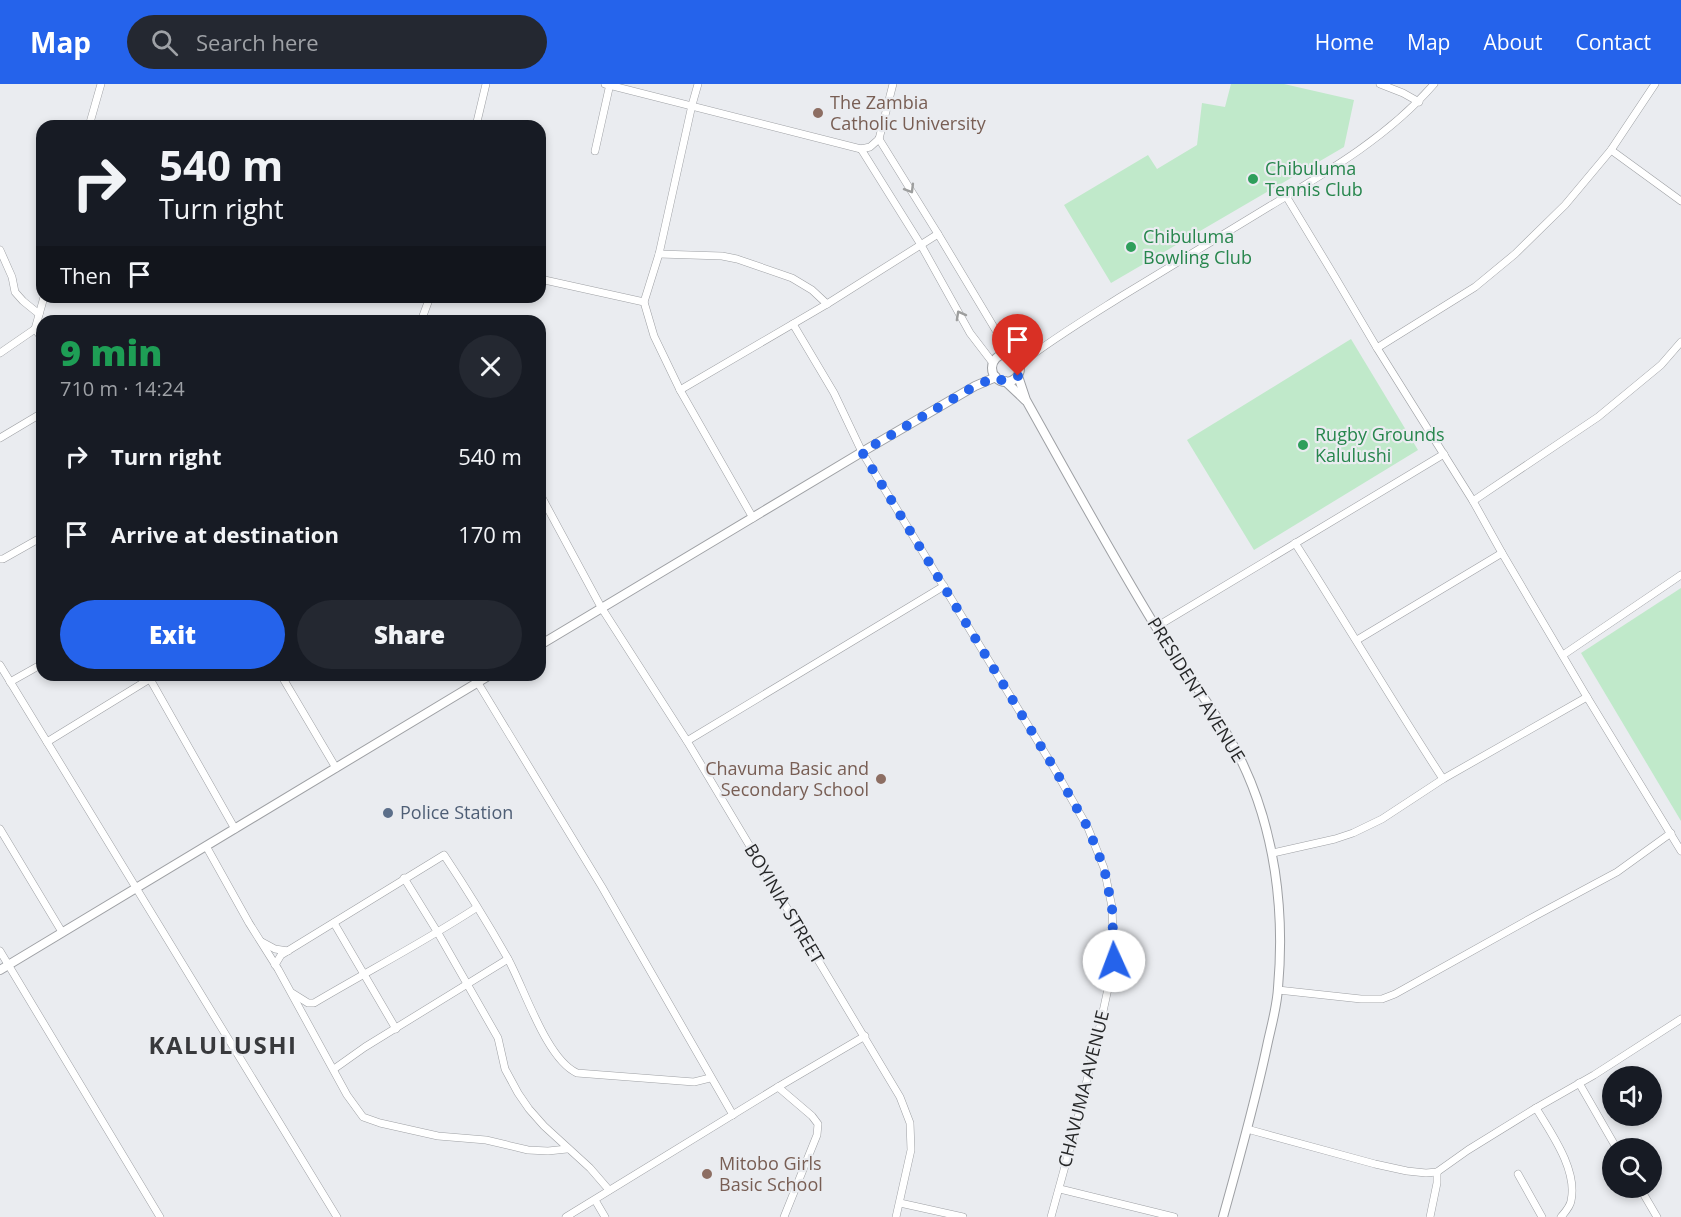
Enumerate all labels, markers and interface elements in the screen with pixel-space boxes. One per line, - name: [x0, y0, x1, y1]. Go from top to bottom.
- search box: [127, 15, 547, 69]
- text: Map: [30, 23, 91, 61]
- icon: search: [148, 26, 181, 59]
- text: Search here: [196, 27, 319, 57]
- text: Home: [1315, 28, 1374, 56]
- text: Map: [1407, 28, 1450, 56]
- text: About: [1483, 28, 1543, 56]
- text: Contact: [1576, 28, 1651, 56]
- place label: The Zambia Catholic University: [830, 90, 987, 135]
- marker: The Zambia Catholic University: [811, 106, 825, 120]
- text: 540 m: [159, 136, 283, 193]
- icon: right: [60, 144, 138, 222]
- place label: Chibuluma Tennis Club: [1265, 156, 1363, 201]
- marker: Chibuluma Tennis Club: [1246, 172, 1260, 186]
- one-way arrow: [903, 183, 915, 193]
- text: Turn right: [159, 190, 284, 227]
- place label: Chibuluma Bowling Club: [1143, 224, 1252, 269]
- marker: Chibuluma Bowling Club: [1124, 240, 1138, 254]
- icon: arrive: [123, 258, 156, 291]
- text: Then: [60, 260, 111, 290]
- one-way arrow: [956, 311, 967, 321]
- pin: [992, 314, 1043, 376]
- icon: arrive: [1001, 323, 1034, 356]
- text: 9 min: [60, 328, 162, 377]
- button: close: [459, 335, 522, 398]
- text: 710 m · 14:24: [60, 375, 185, 402]
- place label: Rugby Grounds Kalulushi: [1315, 422, 1445, 467]
- marker: Rugby Grounds Kalulushi: [1296, 438, 1310, 452]
- icon: right: [60, 440, 93, 473]
- text: Turn right: [111, 441, 222, 471]
- text: 540 m: [458, 441, 522, 471]
- icon: arrive: [60, 518, 93, 551]
- text: Arrive at destination: [111, 519, 339, 549]
- text: 170 m: [458, 519, 522, 549]
- button: Exit: [60, 600, 285, 669]
- button: Share: [297, 600, 522, 669]
- street label: PRESIDENT AVENUE: [1142, 612, 1251, 767]
- place label: Chavuma Basic and Secondary School: [705, 756, 869, 801]
- marker: Chavuma Basic and Secondary School: [874, 772, 888, 786]
- place label: Police Station: [400, 800, 513, 824]
- marker: Police Station: [381, 806, 395, 820]
- street label: BOYINIA STREET: [740, 839, 830, 968]
- position arrow: [1082, 929, 1146, 993]
- street label: CHAVUMA AVENUE: [1052, 1008, 1114, 1170]
- district label: KALULUSHI: [149, 1028, 297, 1061]
- map controls: [1602, 1066, 1662, 1198]
- button: sound: [1602, 1066, 1662, 1126]
- button: search: [1602, 1138, 1662, 1198]
- place label: Mitobo Girls Basic School: [719, 1151, 823, 1196]
- marker: Mitobo Girls Basic School: [700, 1167, 714, 1181]

